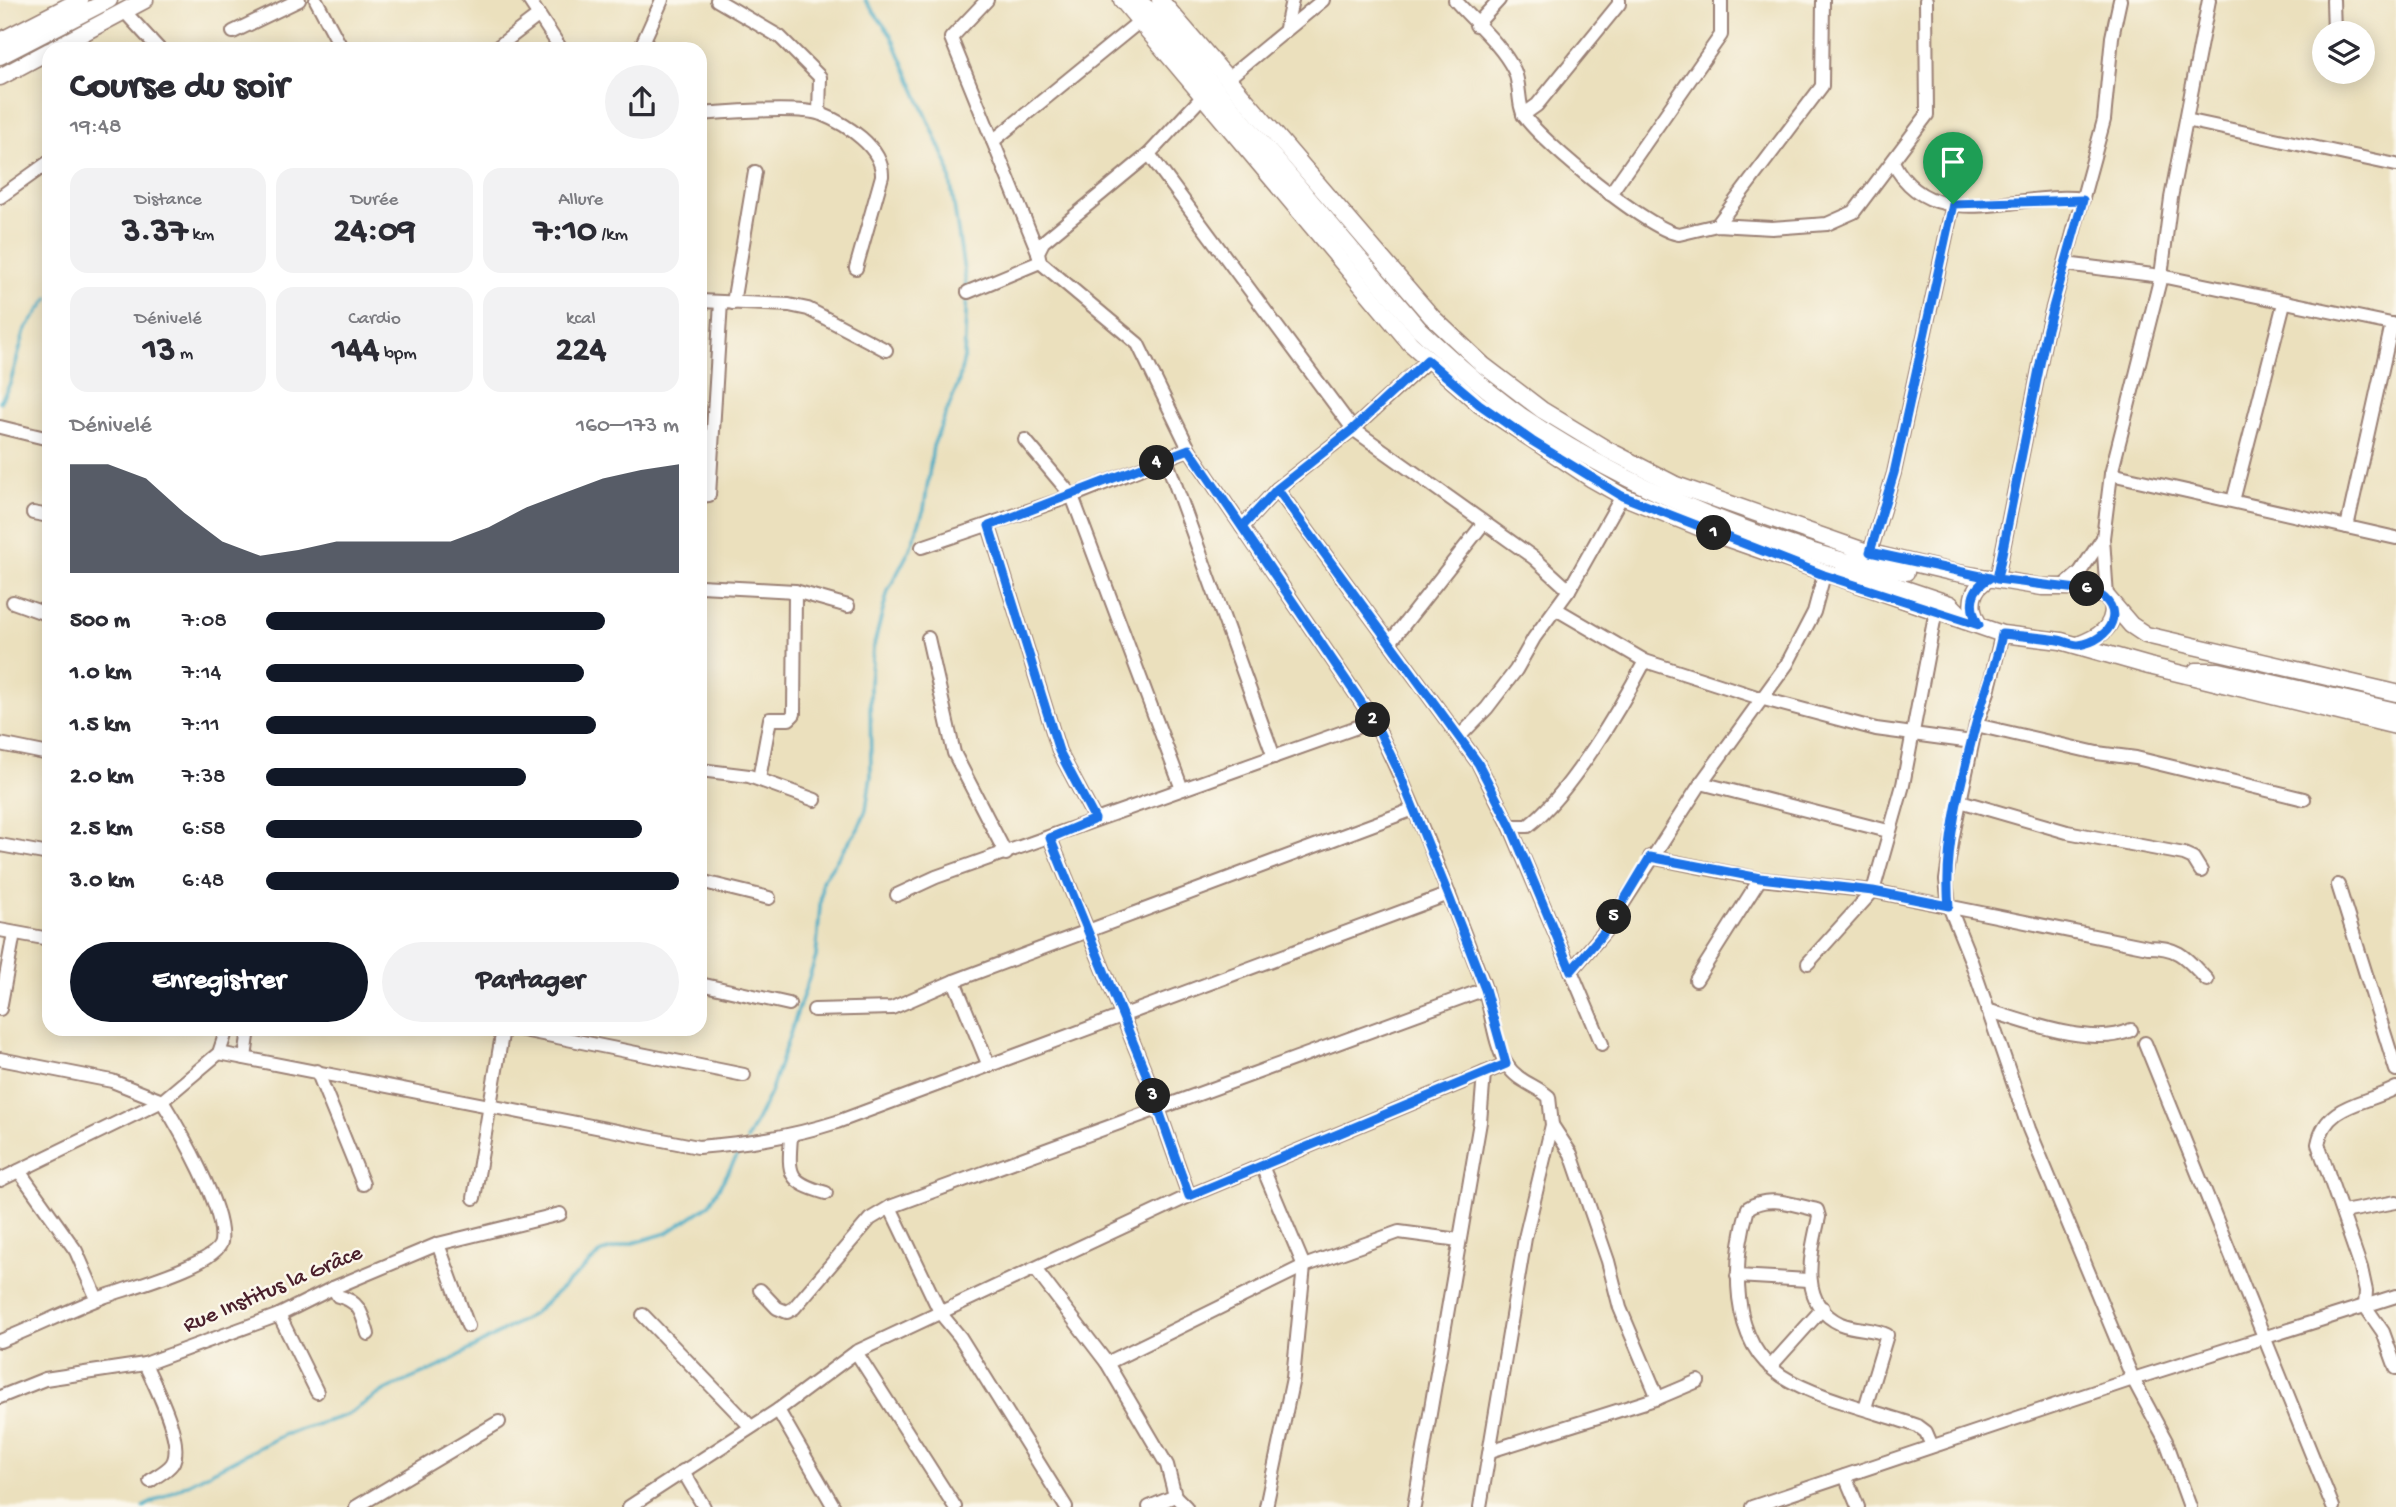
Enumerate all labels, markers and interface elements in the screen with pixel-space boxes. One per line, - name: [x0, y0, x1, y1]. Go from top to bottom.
- map controls: [2312, 21, 2375, 84]
- button: layers: [2312, 21, 2375, 84]
- button: share: [605, 65, 679, 139]
- text: Course du soir: [70, 66, 289, 110]
- text: 19:48: [70, 114, 122, 141]
- pin: [1923, 132, 1983, 204]
- icon: arrive: [1934, 143, 1972, 181]
- text: Distance: [135, 189, 202, 212]
- text: Durée: [351, 189, 398, 212]
- text: Allure: [558, 189, 603, 212]
- text: 3.37: [122, 212, 188, 253]
- text: 24:09: [333, 212, 416, 253]
- text: 7:10: [534, 212, 597, 253]
- text: km: [188, 224, 214, 247]
- text: /km: [597, 224, 628, 247]
- text: Dénivelé: [134, 308, 202, 331]
- text: Cardio: [348, 308, 401, 331]
- text: kcal: [566, 308, 596, 331]
- text: 13: [143, 331, 175, 372]
- text: 144: [332, 331, 379, 372]
- text: 224: [555, 331, 606, 372]
- text: m: [175, 343, 193, 366]
- text: bpm: [379, 343, 417, 366]
- text: Dénivelé: [70, 413, 152, 440]
- text: 160–173 m: [576, 413, 679, 440]
- pin: 4: [1140, 446, 1174, 480]
- text: 4: [1152, 451, 1161, 474]
- pin: 1: [1696, 516, 1732, 550]
- text: 1: [1710, 521, 1717, 544]
- pin: 6: [2070, 572, 2104, 606]
- text: 6: [2082, 577, 2091, 600]
- text: 500 m: [70, 608, 130, 635]
- text: 7:08: [182, 608, 227, 635]
- text: 1.0 km: [70, 660, 132, 687]
- text: 7:14: [182, 660, 221, 687]
- pin: 2: [1356, 702, 1390, 738]
- text: 2: [1368, 708, 1377, 731]
- text: 1.5 km: [70, 712, 131, 739]
- text: 7:11: [182, 712, 220, 739]
- text: 2.0 km: [70, 764, 134, 791]
- text: 7:38: [182, 764, 226, 791]
- text: 2.5 km: [70, 816, 133, 843]
- text: 6:58: [182, 816, 226, 843]
- text: 3.0 km: [70, 868, 134, 895]
- text: 6:48: [182, 868, 224, 895]
- pin: 5: [1596, 900, 1632, 934]
- text: 5: [1609, 905, 1619, 928]
- button: Enregistrer: [70, 942, 368, 1022]
- button: Partager: [382, 942, 679, 1022]
- pin: 3: [1136, 1078, 1170, 1114]
- text: 3: [1148, 1084, 1157, 1107]
- street label: Rue Institus la Grâce: [179, 1240, 368, 1340]

